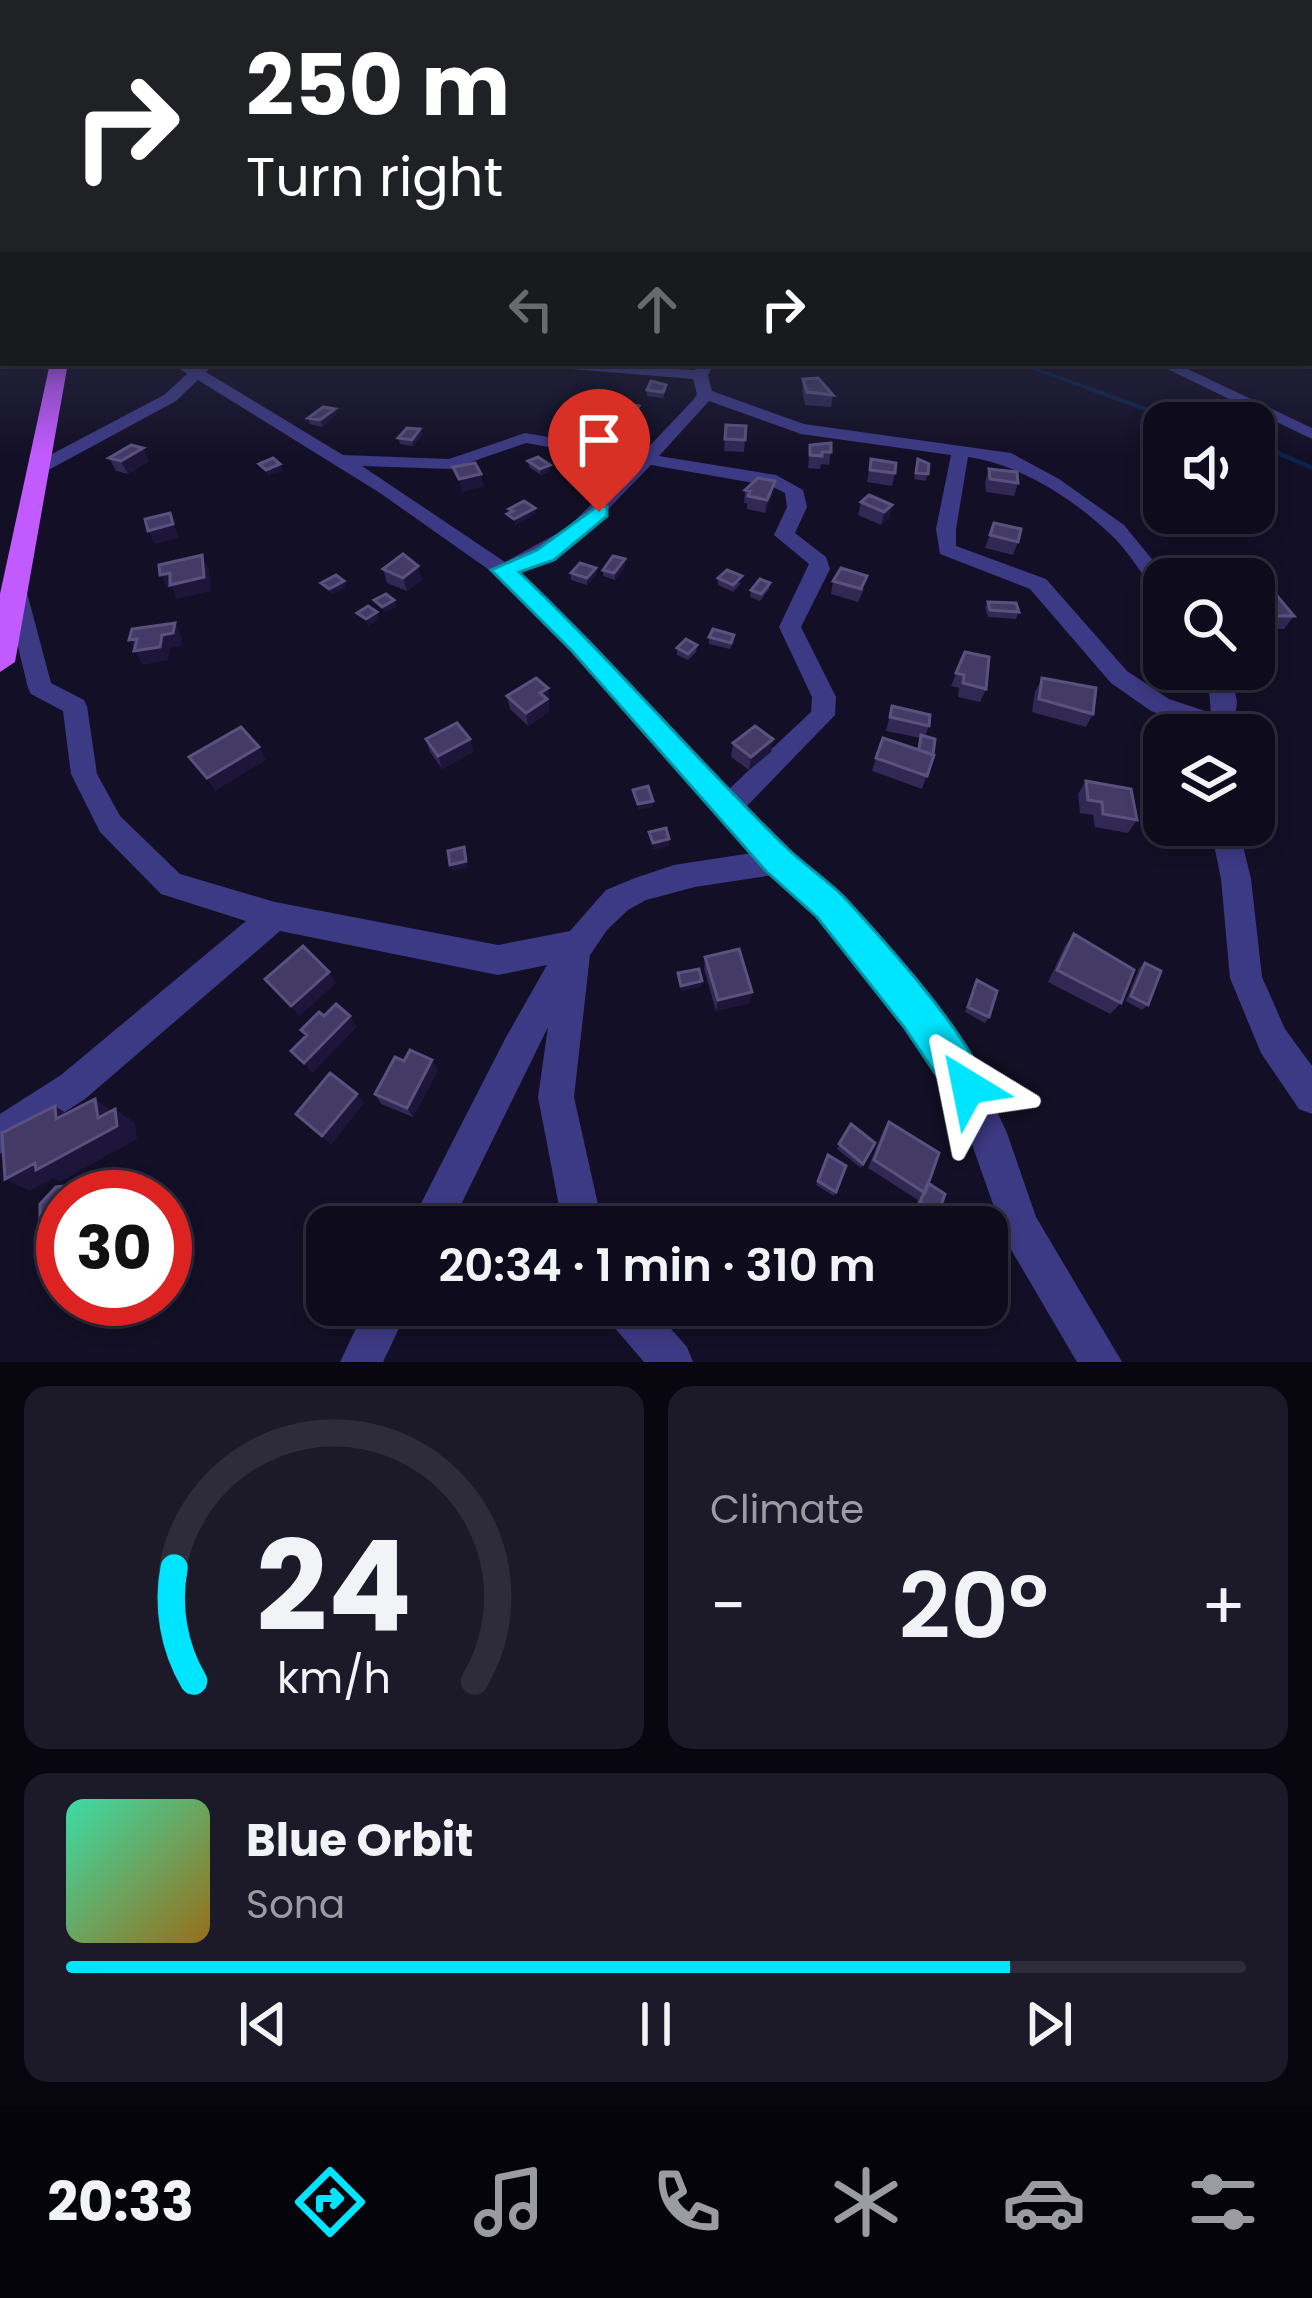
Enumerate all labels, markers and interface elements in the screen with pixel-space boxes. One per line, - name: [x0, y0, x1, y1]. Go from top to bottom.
- text: 250 m: [246, 27, 510, 144]
- icon: right: [48, 48, 204, 204]
- text: Turn right: [246, 139, 503, 215]
- icon: left: [498, 276, 564, 342]
- icon: ahead: [624, 276, 690, 342]
- icon: right: [750, 276, 816, 342]
- pin: [548, 389, 650, 512]
- map controls: [1143, 402, 1275, 846]
- button: sound: [1143, 402, 1275, 534]
- icon: arrive: [566, 407, 632, 473]
- button: search: [1143, 558, 1275, 690]
- button: layers: [1143, 714, 1275, 846]
- position arrow: [905, 1024, 1031, 1150]
- speed limit sign: 30: [36, 1170, 192, 1326]
- text: 20:34 · 1 min · 310 m: [438, 1234, 876, 1297]
- text: Climate: [710, 1482, 864, 1537]
- text: 24: [256, 1499, 412, 1674]
- text: 20°: [899, 1543, 1049, 1670]
- text: −: [710, 1560, 746, 1652]
- text: +: [1201, 1560, 1246, 1652]
- text: km/h: [277, 1647, 391, 1707]
- text: Blue Orbit: [246, 1809, 473, 1872]
- text: Sona: [246, 1877, 345, 1932]
- icon: previous: [230, 1991, 296, 2057]
- icon: pause: [623, 1991, 689, 2057]
- icon: next: [1016, 1991, 1082, 2057]
- icon: directions: [288, 2160, 372, 2244]
- icon: music: [467, 2160, 551, 2244]
- icon: phone: [645, 2160, 729, 2244]
- icon: climate: [824, 2160, 908, 2244]
- icon: car: [1002, 2160, 1086, 2244]
- icon: filters: [1181, 2160, 1265, 2244]
- text: 20:33: [47, 2164, 194, 2240]

